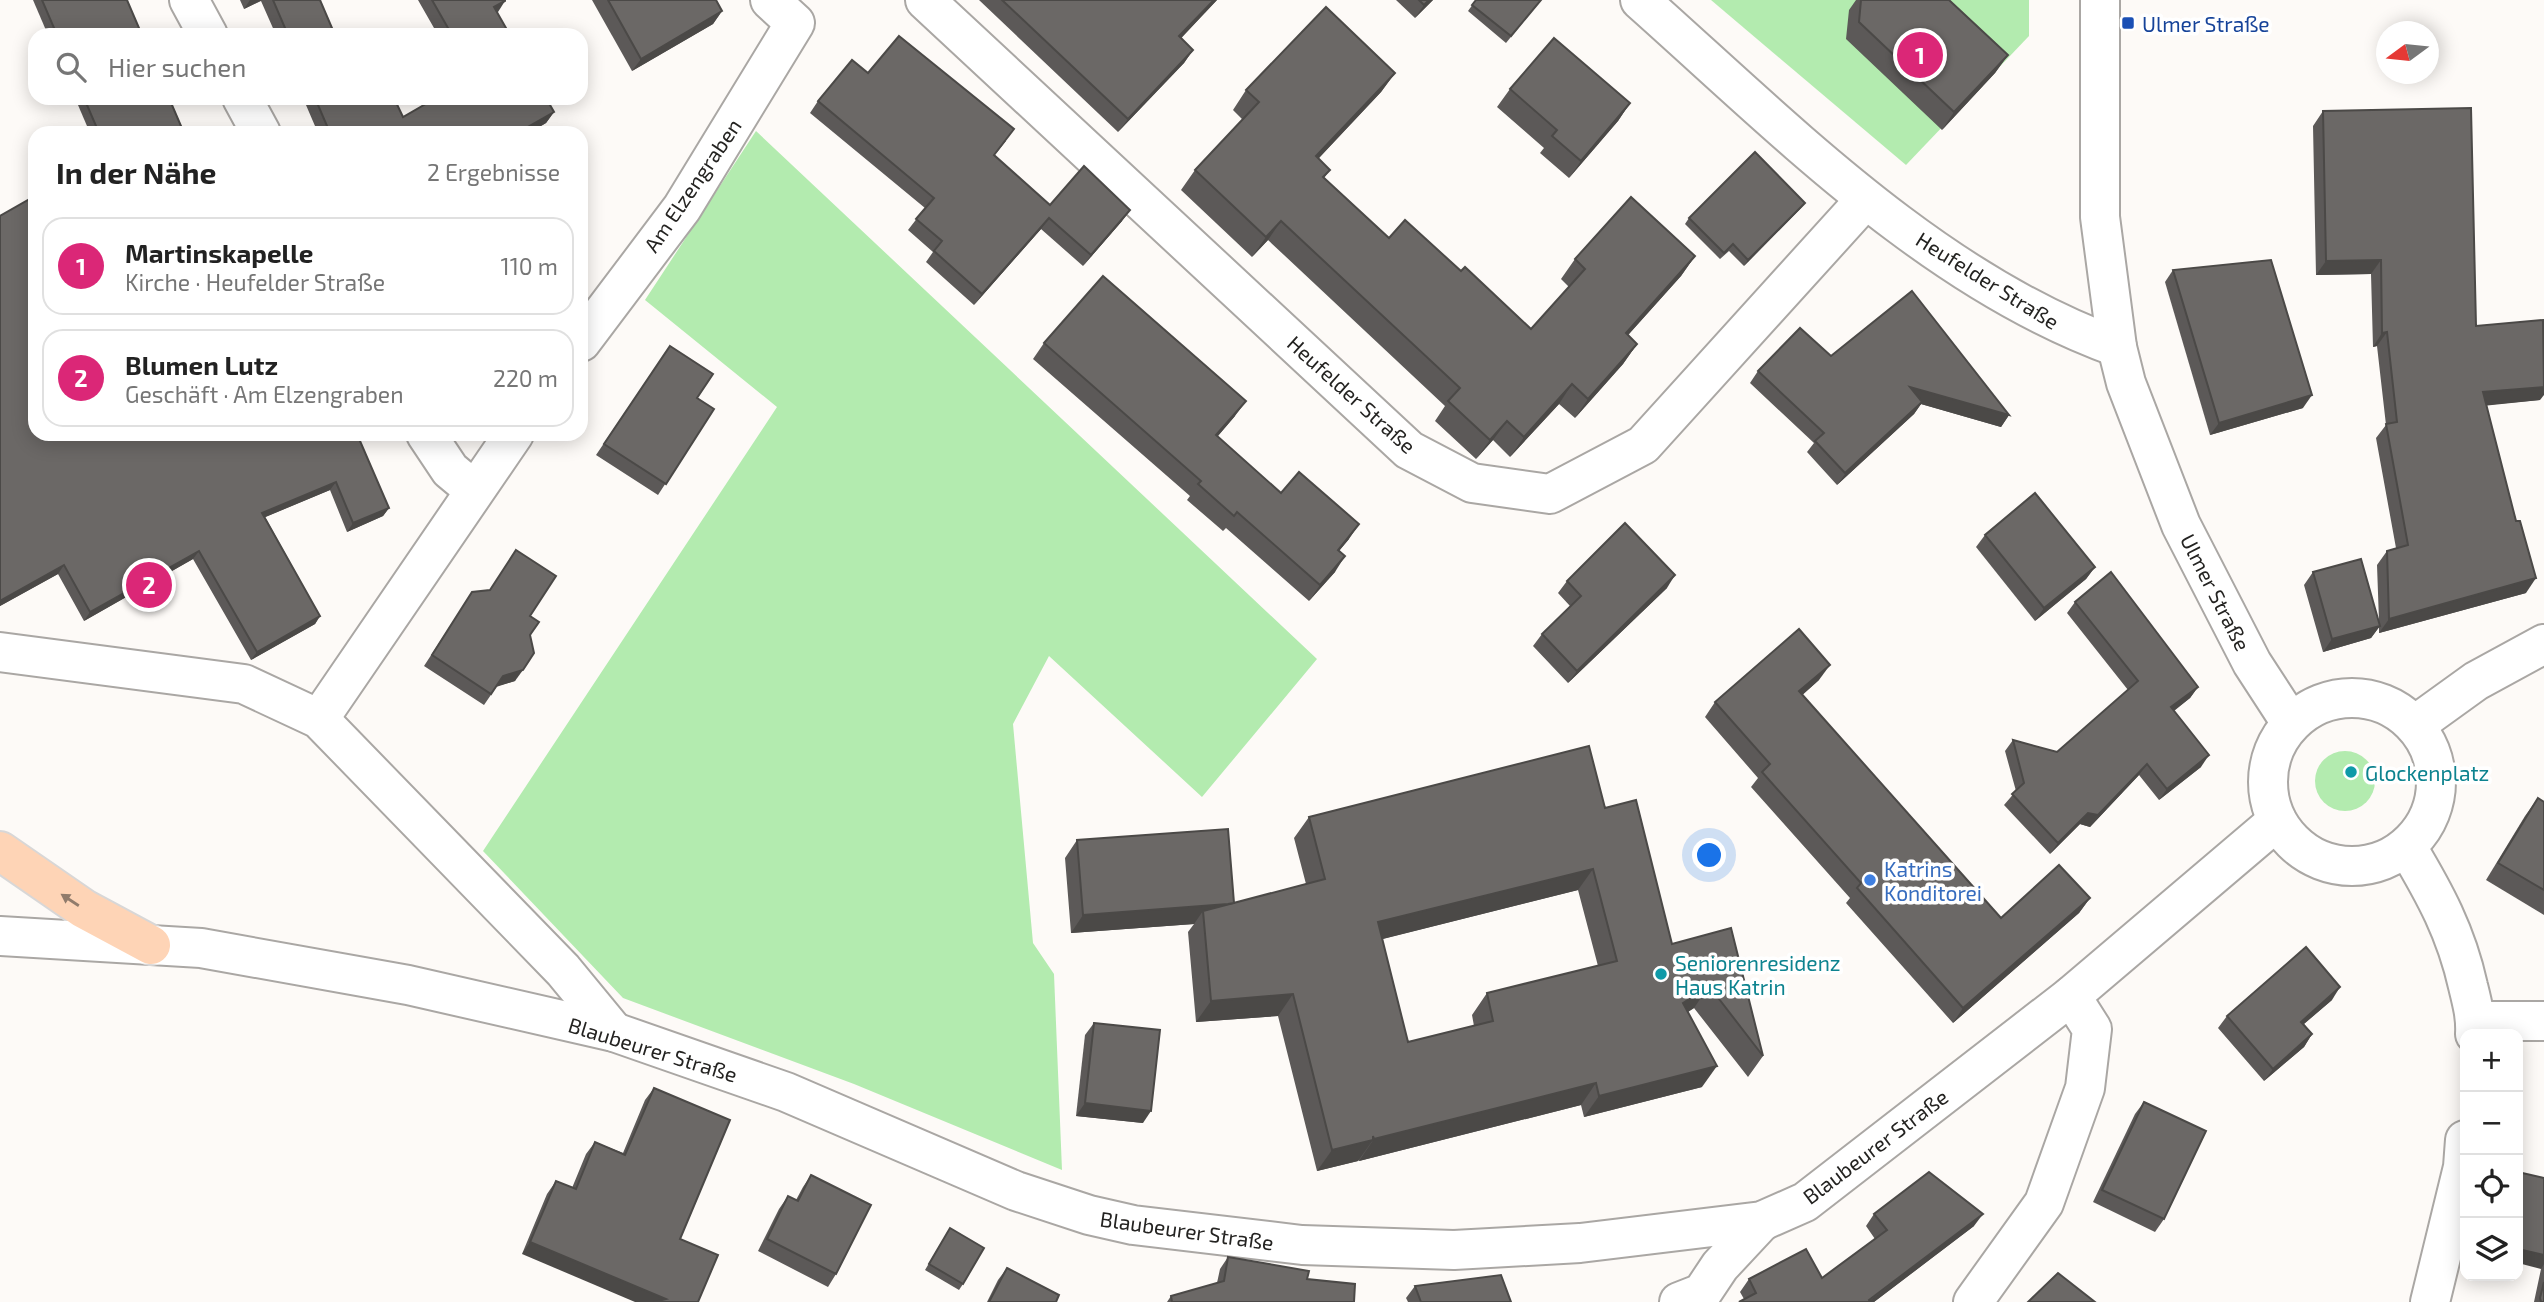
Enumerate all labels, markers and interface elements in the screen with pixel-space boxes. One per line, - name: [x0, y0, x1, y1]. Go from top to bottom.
- place label: Ulmer Straße: [2142, 11, 2270, 36]
- marker: Ulmer Straße: [2120, 15, 2136, 31]
- north arrow: [2376, 21, 2439, 84]
- search box: [28, 28, 588, 105]
- pin: 1: [1897, 29, 1943, 81]
- icon: search: [52, 48, 90, 86]
- text: Hier suchen: [108, 51, 246, 82]
- street label: Am Elzengraben: [638, 114, 746, 256]
- text: In der Nähe: [56, 154, 217, 190]
- text: 2 Ergebnisse: [427, 158, 560, 186]
- street label: Heufelder Straße: [1912, 226, 2064, 334]
- text: Martinskapelle: [125, 237, 313, 268]
- text: 1: [76, 252, 86, 280]
- text: 110 m: [501, 252, 558, 280]
- text: Kirche · Heufelder Straße: [125, 268, 385, 296]
- street label: Heufelder Straße: [1283, 330, 1421, 458]
- text: Blumen Lutz: [125, 349, 278, 380]
- text: 2: [74, 364, 88, 392]
- text: 220 m: [493, 364, 558, 392]
- text: Geschäft · Am Elzengraben: [125, 380, 404, 408]
- street label: Ulmer Straße: [2176, 529, 2256, 655]
- pin: 2: [126, 559, 172, 611]
- place label: Glockenplatz: [2365, 760, 2489, 785]
- marker: Glockenplatz: [2343, 764, 2359, 780]
- your location: [1692, 838, 1726, 872]
- place label: Katrins Konditorei: [1884, 856, 1982, 905]
- marker: Katrins Konditorei: [1862, 872, 1878, 888]
- one-way arrow: [60, 893, 80, 906]
- place label: Seniorenresidenz Haus Katrin: [1675, 950, 1841, 999]
- marker: Seniorenresidenz Haus Katrin: [1653, 966, 1669, 982]
- street label: Blaubeurer Straße: [566, 1011, 740, 1087]
- map controls: [2460, 1029, 2523, 1281]
- button: +: [2460, 1029, 2523, 1092]
- street label: Blaubeurer Straße: [1798, 1083, 1952, 1209]
- button: −: [2460, 1092, 2523, 1155]
- button: locate: [2460, 1155, 2523, 1218]
- street label: Blaubeurer Straße: [1099, 1205, 1275, 1255]
- button: layers: [2460, 1218, 2523, 1281]

